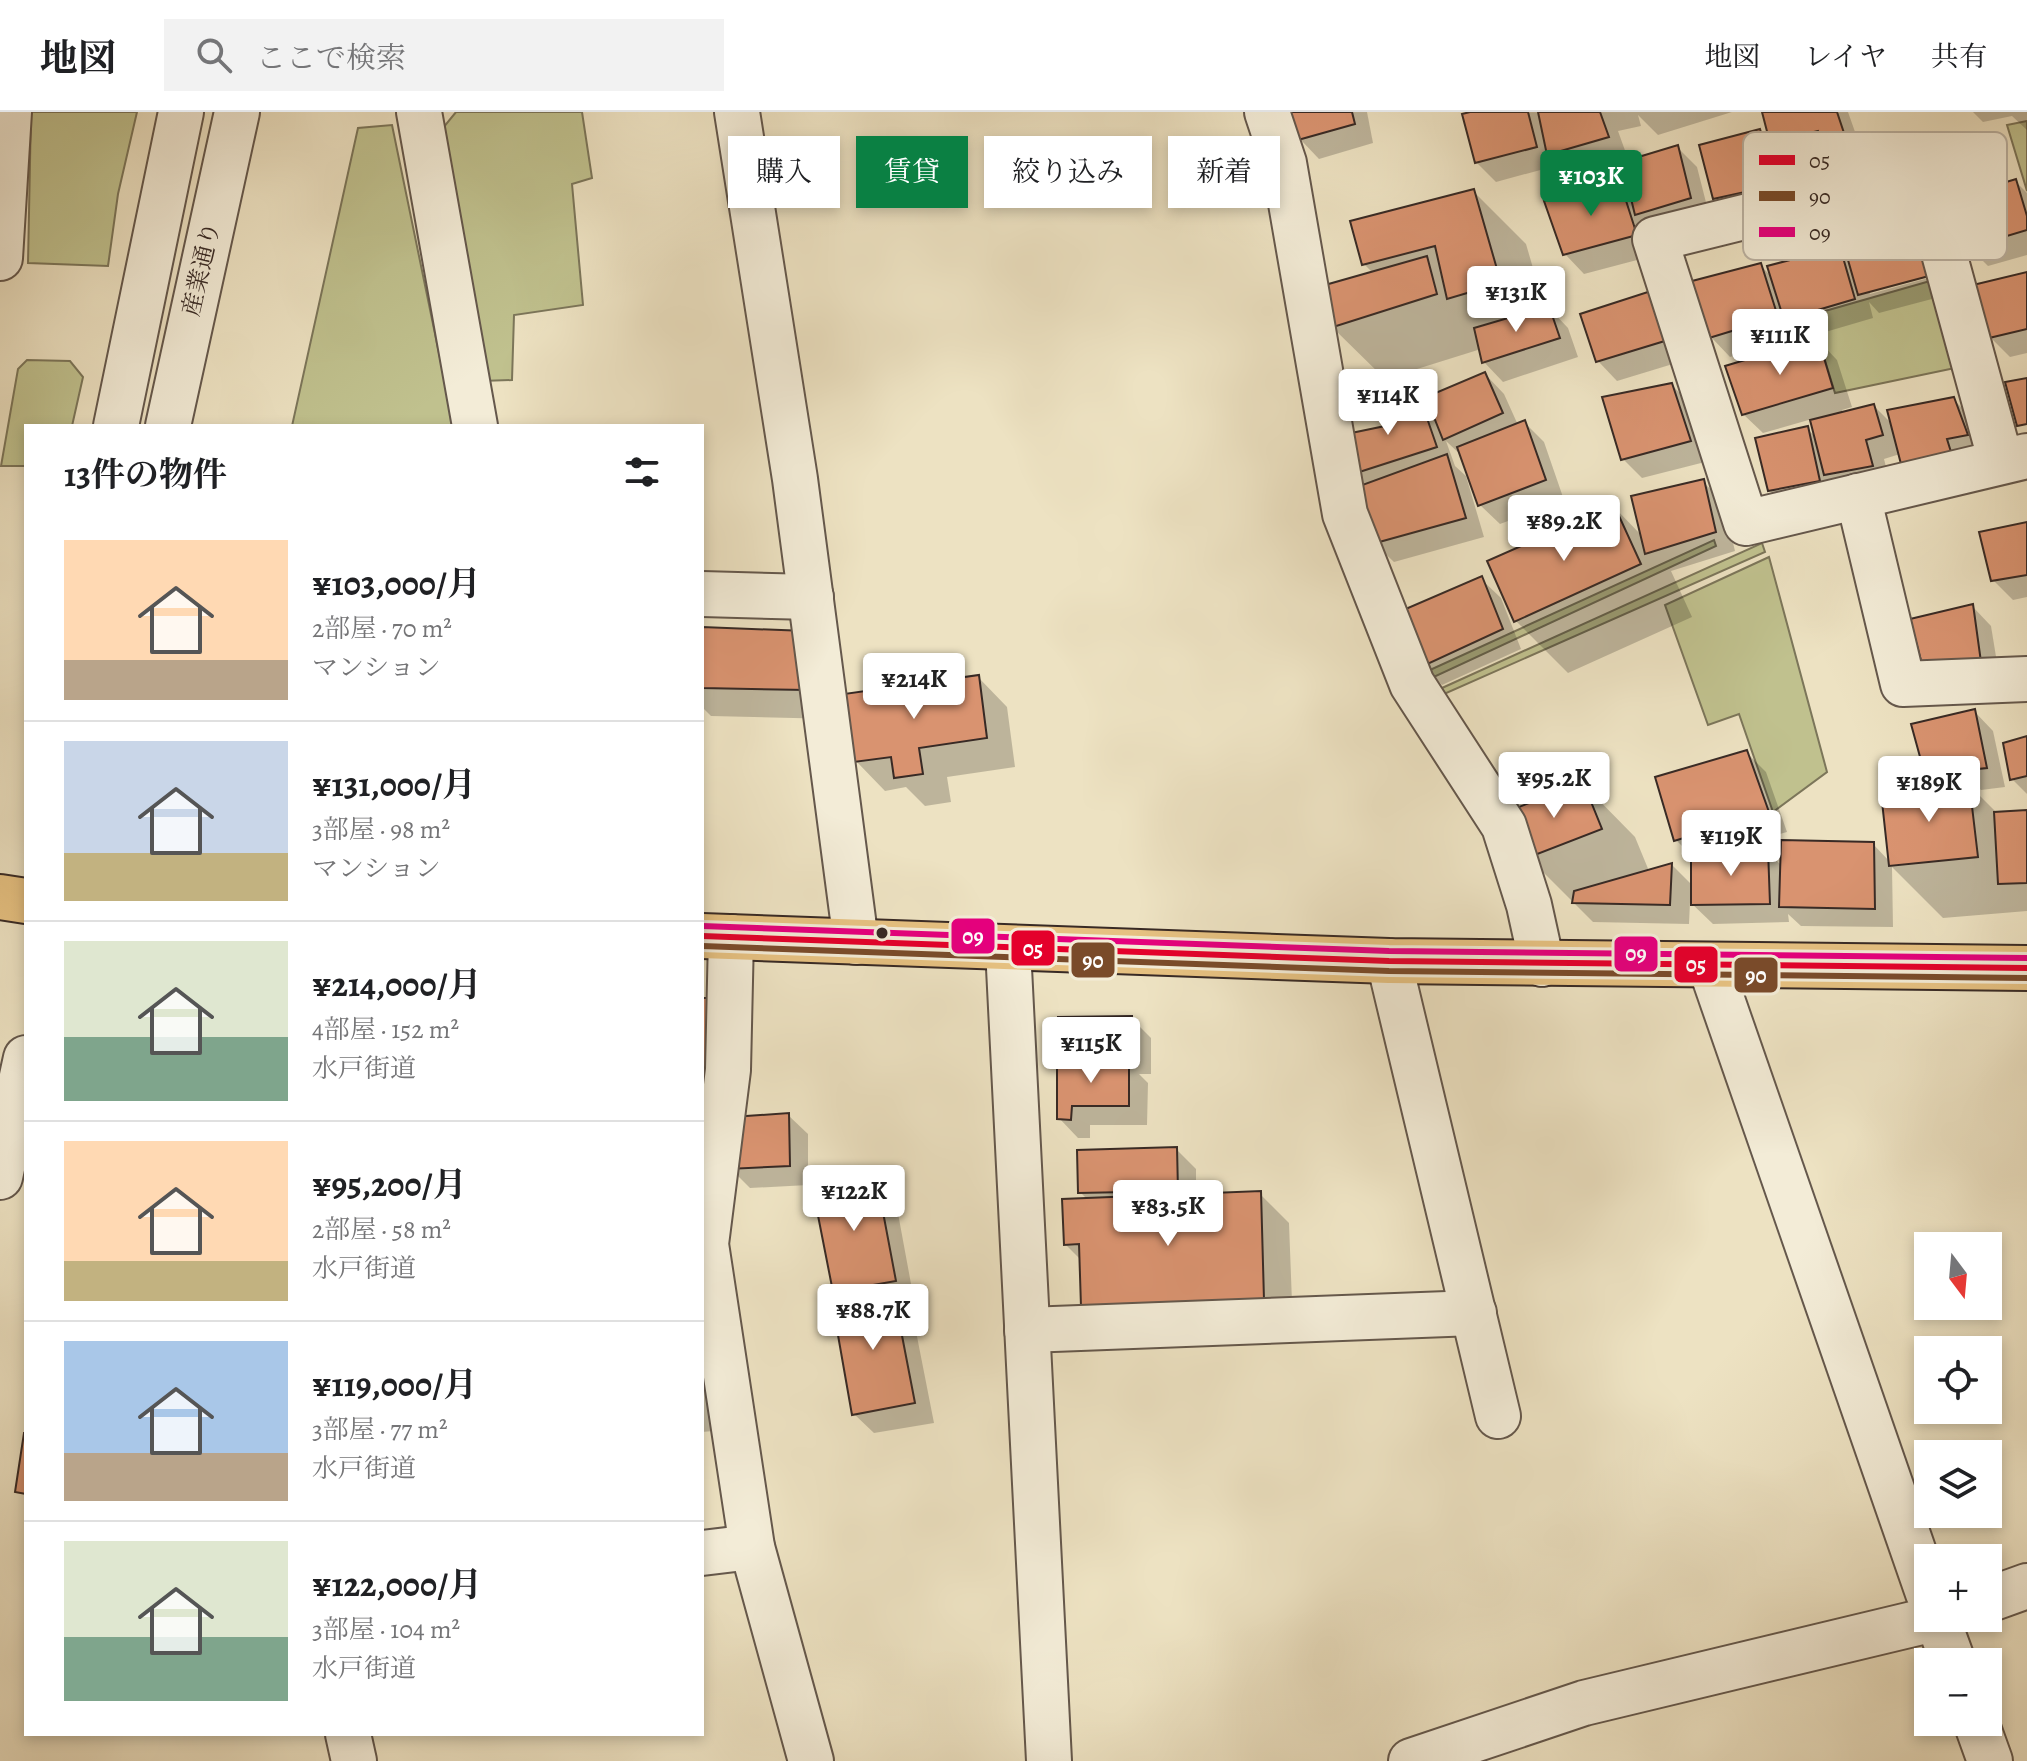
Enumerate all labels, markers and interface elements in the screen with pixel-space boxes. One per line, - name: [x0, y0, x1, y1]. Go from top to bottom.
- search box: [164, 19, 724, 91]
- text: 地図: [40, 32, 116, 84]
- icon: search: [192, 33, 236, 77]
- text: ここで検索: [256, 38, 406, 78]
- text: 地図: [1704, 38, 1760, 76]
- text: レイヤ: [1804, 38, 1887, 76]
- text: 共有: [1931, 38, 1987, 76]
- legend: [1743, 132, 2007, 260]
- chip: 購入: [728, 136, 840, 208]
- chip: 賃貸: [856, 136, 968, 208]
- chip: 絞り込み: [984, 136, 1152, 208]
- chip: 新着: [1168, 136, 1280, 208]
- text: 05: [1809, 146, 1830, 176]
- pin: ¥103K: [1535, 150, 1647, 218]
- text: ¥103K: [1558, 158, 1624, 193]
- text: 90: [1809, 182, 1831, 212]
- text: 09: [1809, 218, 1831, 248]
- street label: 産業通り: [175, 219, 227, 319]
- pin: ¥131K: [1460, 266, 1572, 334]
- text: ¥131K: [1485, 274, 1547, 309]
- pin: ¥111K: [1724, 309, 1836, 377]
- text: ¥111K: [1750, 317, 1810, 352]
- pin: ¥114K: [1332, 369, 1444, 437]
- text: ¥114K: [1357, 377, 1419, 412]
- icon: filters: [620, 450, 664, 494]
- text: 13件の物件: [64, 451, 227, 498]
- pin: ¥89.2K: [1499, 495, 1629, 563]
- text: ¥89.2K: [1526, 503, 1602, 538]
- text: ¥103,000/月: [312, 560, 481, 607]
- icon: home: [128, 572, 224, 668]
- text: 2部屋 · 70 m²: [312, 611, 452, 646]
- text: マンション: [312, 650, 441, 685]
- pin: ¥214K: [858, 653, 970, 721]
- text: ¥214K: [881, 661, 947, 696]
- pin: ¥95.2K: [1489, 752, 1619, 820]
- pin: ¥189K: [1873, 756, 1985, 824]
- text: ¥95.2K: [1517, 760, 1591, 795]
- text: ¥131,000/月: [312, 761, 476, 808]
- text: ¥189K: [1896, 764, 1962, 799]
- icon: home: [128, 773, 224, 869]
- pin: ¥119K: [1675, 810, 1787, 878]
- text: 3部屋 · 98 m²: [312, 812, 450, 847]
- text: ¥119K: [1700, 818, 1762, 853]
- text: マンション: [312, 851, 441, 886]
- line badge: 09: [950, 917, 996, 955]
- text: 09: [962, 922, 984, 952]
- unlabelled marker: [874, 925, 890, 941]
- line badge: 05: [1010, 929, 1056, 967]
- text: 05: [1023, 934, 1043, 964]
- line badge: 09: [1613, 935, 1659, 973]
- text: 09: [1625, 939, 1647, 969]
- line badge: 90: [1070, 941, 1116, 979]
- line badge: 05: [1673, 945, 1719, 984]
- text: 90: [1082, 946, 1104, 976]
- text: 05: [1686, 950, 1706, 980]
- line badge: 90: [1733, 956, 1779, 994]
- text: ¥214,000/月: [312, 961, 482, 1008]
- text: 90: [1745, 961, 1767, 991]
- icon: home: [128, 973, 224, 1069]
- text: 4部屋 · 152 m²: [312, 1012, 459, 1047]
- pin: ¥115K: [1035, 1017, 1147, 1085]
- text: ¥115K: [1060, 1025, 1122, 1060]
- text: 水戸街道: [312, 1051, 416, 1086]
- text: ¥95,200/月: [312, 1161, 467, 1208]
- pin: ¥122K: [798, 1165, 910, 1233]
- icon: home: [128, 1173, 224, 1269]
- text: ¥122K: [821, 1173, 887, 1208]
- pin: ¥83.5K: [1103, 1180, 1233, 1248]
- text: ¥83.5K: [1131, 1188, 1205, 1223]
- text: 2部屋 · 58 m²: [312, 1212, 451, 1247]
- north arrow: [1914, 1232, 2002, 1320]
- map controls: [1914, 1232, 2002, 1736]
- text: 水戸街道: [312, 1251, 416, 1286]
- pin: ¥88.7K: [808, 1284, 938, 1352]
- text: ¥88.7K: [835, 1292, 911, 1327]
- button: locate: [1914, 1336, 2002, 1424]
- text: ¥119,000/月: [312, 1361, 477, 1408]
- icon: home: [128, 1373, 224, 1469]
- text: 3部屋 · 77 m²: [312, 1412, 447, 1447]
- button: layers: [1914, 1440, 2002, 1528]
- text: 水戸街道: [312, 1451, 416, 1486]
- button: +: [1914, 1544, 2002, 1632]
- text: ¥122,000/月: [312, 1561, 482, 1608]
- icon: home: [128, 1573, 224, 1669]
- text: 3部屋 · 104 m²: [312, 1612, 460, 1647]
- button: −: [1914, 1648, 2002, 1736]
- text: 水戸街道: [312, 1651, 416, 1686]

